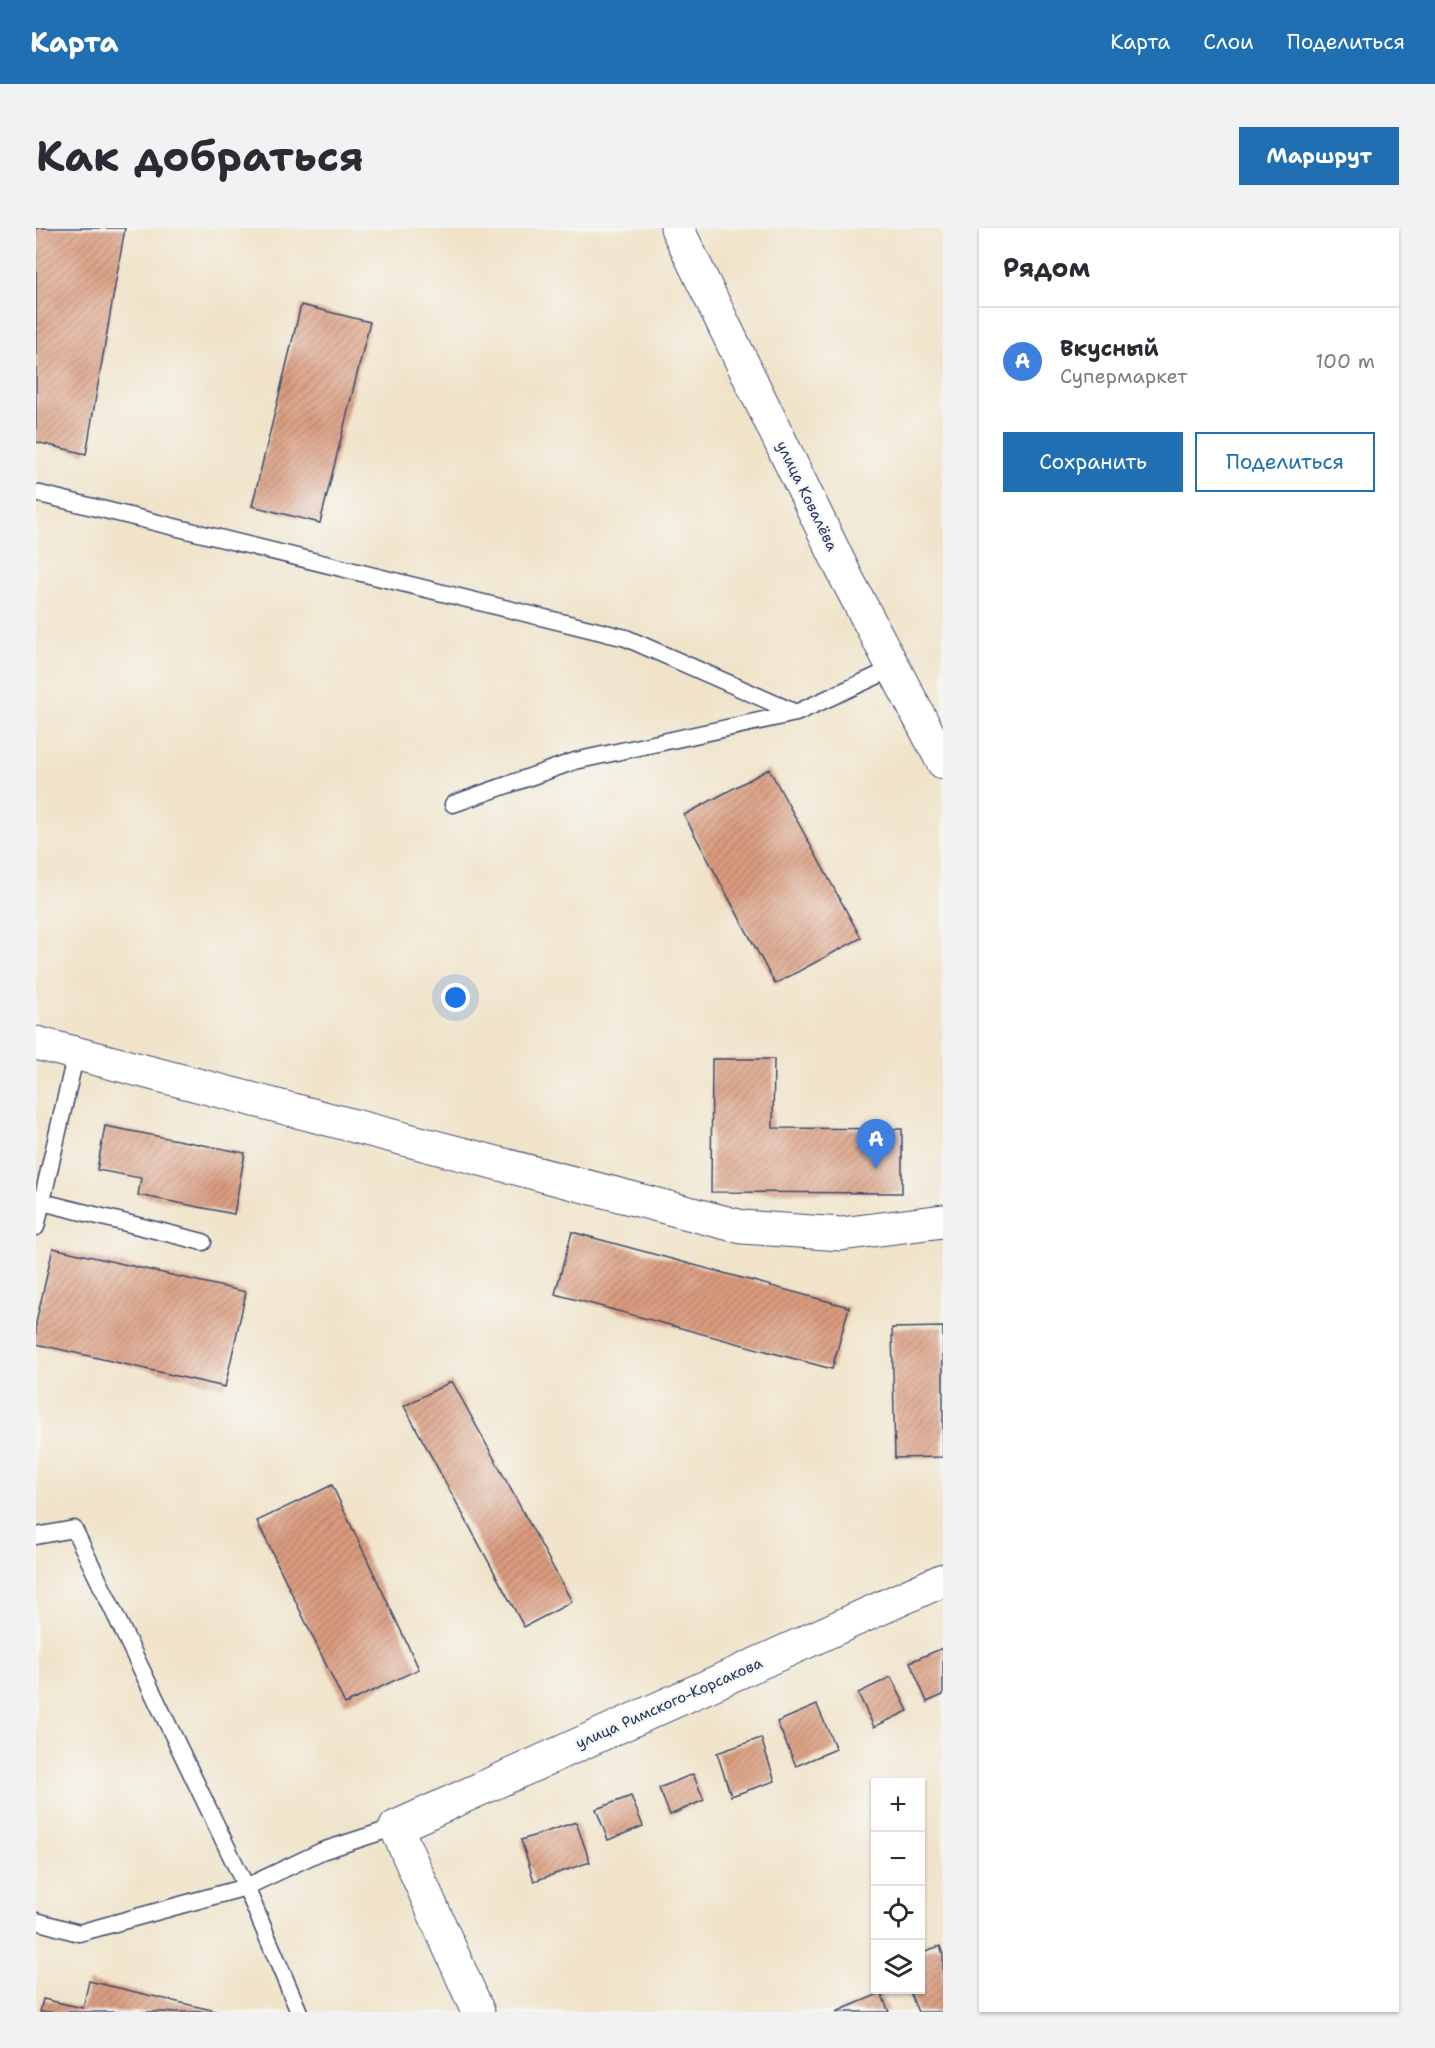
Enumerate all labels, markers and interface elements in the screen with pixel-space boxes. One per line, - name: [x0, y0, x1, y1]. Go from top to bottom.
- text: Карта: [30, 23, 119, 61]
- text: Карта: [1110, 28, 1170, 56]
- text: Слои: [1203, 28, 1254, 56]
- text: Поделиться: [1287, 28, 1405, 56]
- button: Маршрут: [1239, 127, 1399, 185]
- text: Как добраться: [36, 128, 364, 184]
- text: Рядом: [1003, 250, 1090, 285]
- text: Вкусный: [1060, 334, 1159, 363]
- text: A: [1015, 348, 1030, 374]
- text: 100 m: [1315, 348, 1375, 374]
- text: Супермаркет: [1060, 363, 1187, 389]
- button: Сохранить: [1003, 432, 1183, 492]
- button: Поделиться: [1195, 432, 1375, 492]
- street label: улица Ковалёва: [772, 438, 843, 555]
- your location: [441, 983, 470, 1012]
- pin: A: [856, 1120, 896, 1169]
- street label: улица Римского-Корсакова: [572, 1652, 766, 1753]
- map controls: [871, 1778, 925, 1994]
- button: +: [871, 1778, 925, 1832]
- button: −: [871, 1832, 925, 1886]
- button: locate: [871, 1886, 925, 1940]
- button: layers: [871, 1940, 925, 1994]

